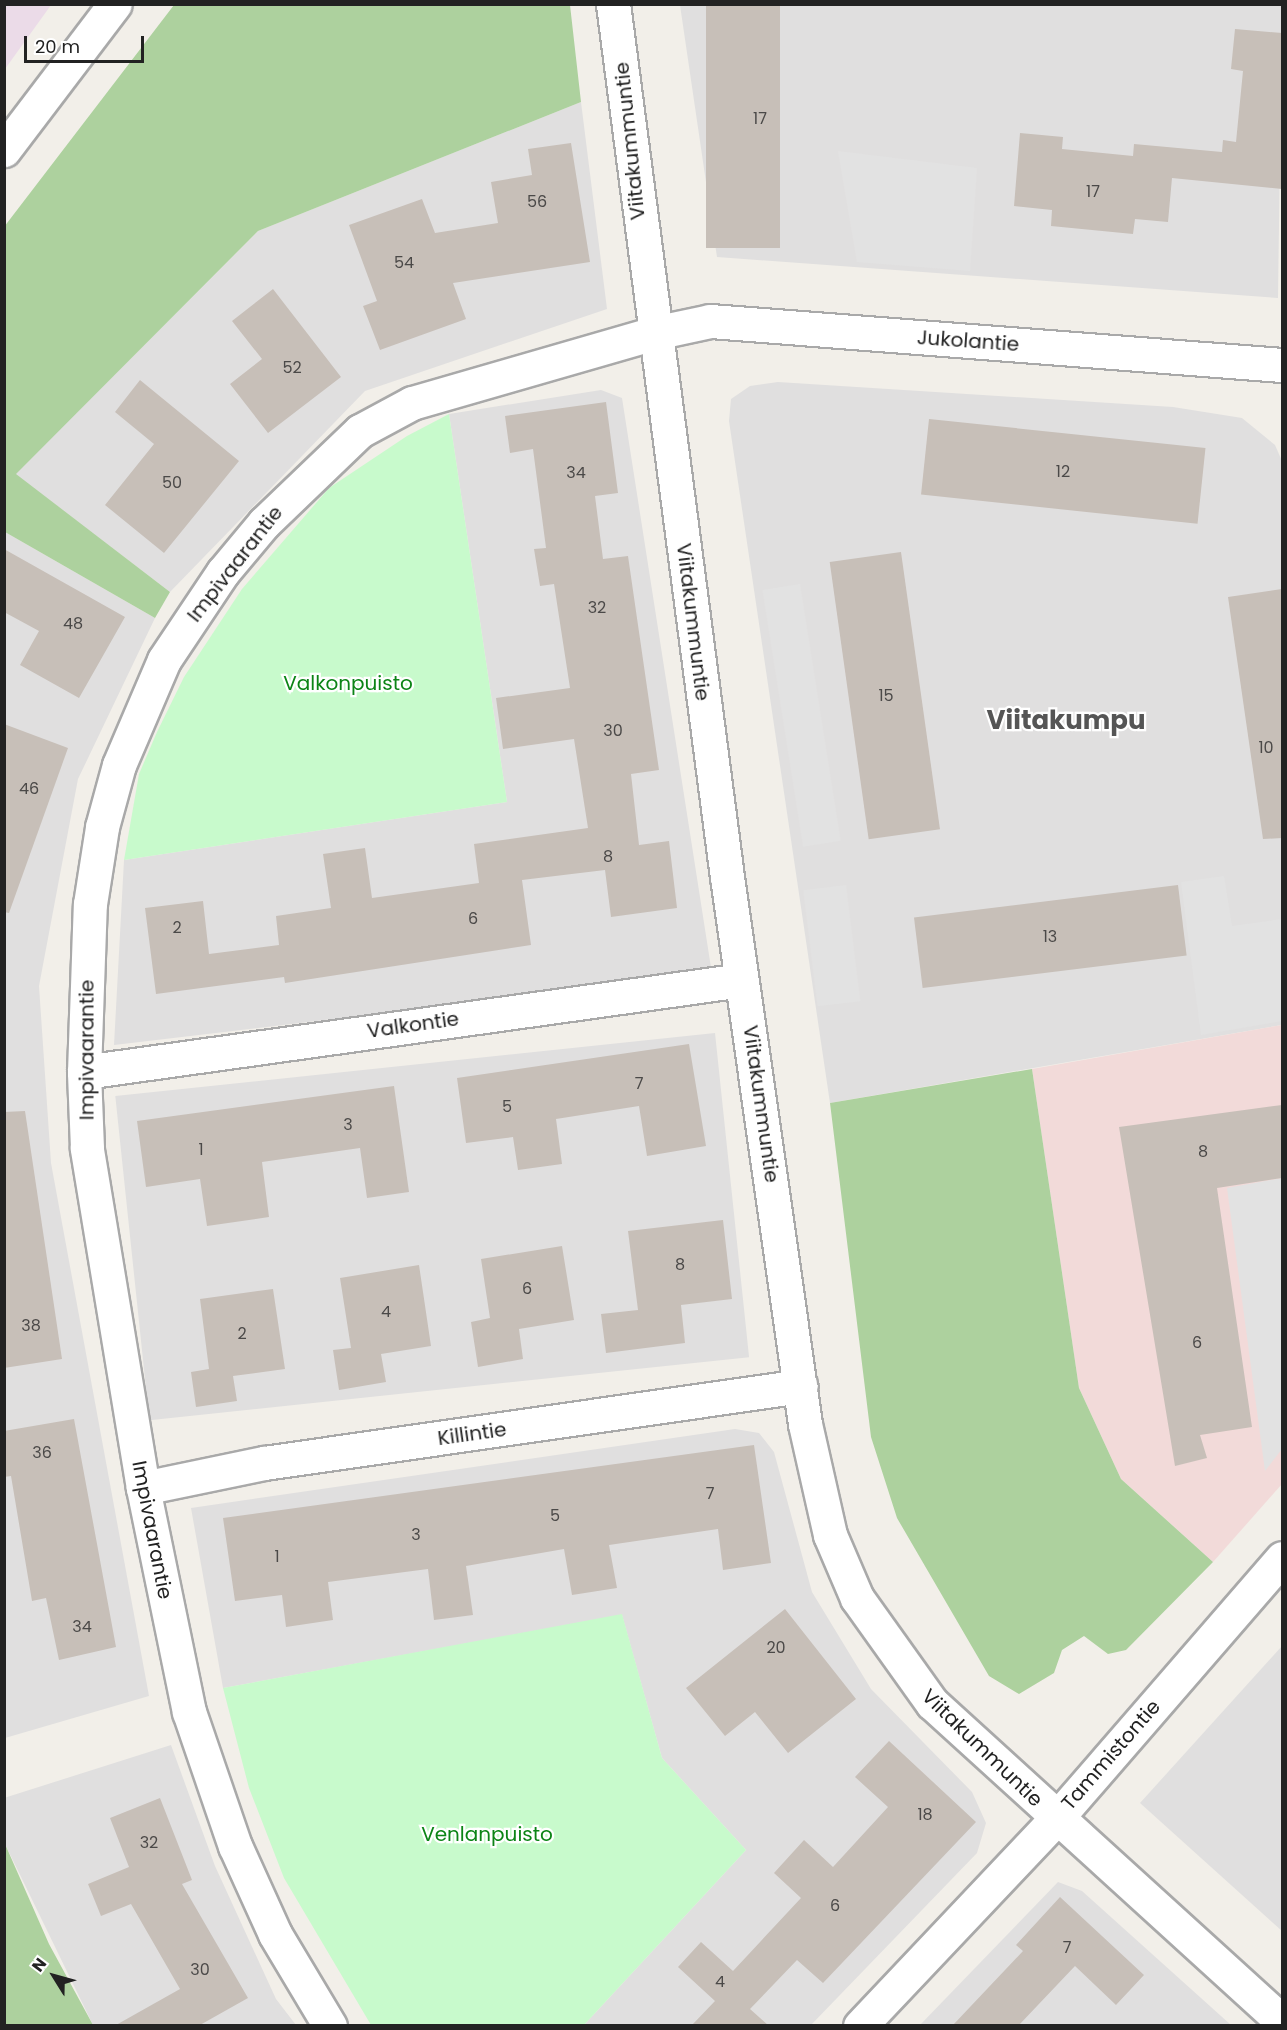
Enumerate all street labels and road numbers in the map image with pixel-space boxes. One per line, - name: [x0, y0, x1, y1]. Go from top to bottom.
- street label: Viitakummuntie: [610, 61, 650, 221]
- street label: Jukolantie: [916, 325, 1020, 357]
- street label: Impivaarantie: [182, 501, 288, 627]
- street label: Viitakummuntie: [671, 542, 715, 702]
- street label: Impivaarantie: [75, 980, 99, 1120]
- street label: Valkontie: [366, 1007, 460, 1043]
- street label: Viitakummuntie: [738, 1024, 784, 1184]
- street label: Killintie: [436, 1417, 508, 1451]
- street label: Impivaarantie: [127, 1459, 177, 1601]
- street label: Viitakummuntie: [917, 1684, 1047, 1812]
- street label: Tammistontie: [1057, 1695, 1165, 1815]

